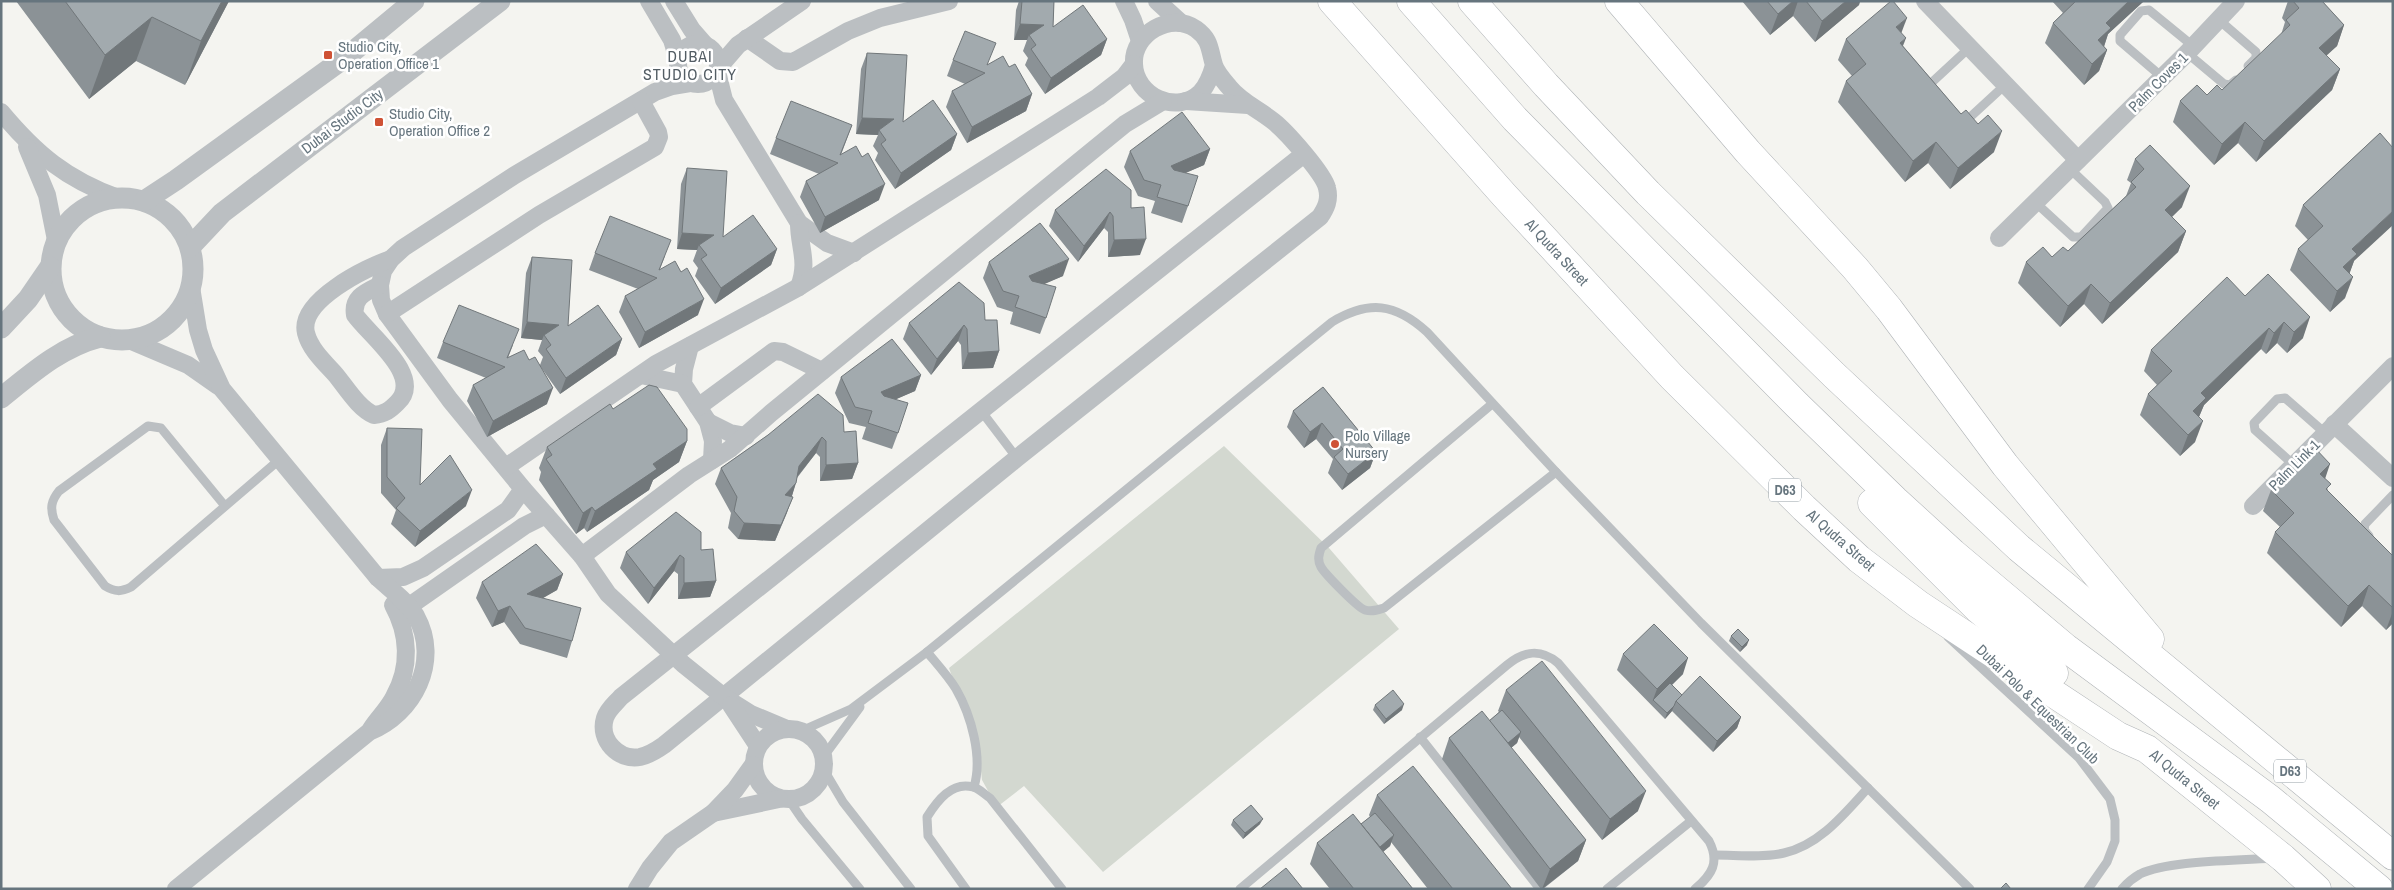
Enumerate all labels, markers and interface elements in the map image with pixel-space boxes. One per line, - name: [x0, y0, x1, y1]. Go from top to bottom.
- place label: Studio City, Operation Office 1: [338, 36, 439, 74]
- district label: DUBAI STUDIO CITY: [643, 45, 737, 85]
- street label: Palm Coves 1: [2124, 47, 2193, 116]
- marker: Studio City, Operation Office 1: [322, 49, 334, 61]
- street label: Dubai Studio City: [297, 83, 388, 159]
- place label: Studio City, Operation Office 2: [389, 103, 490, 141]
- marker: Studio City, Operation Office 2: [373, 116, 385, 128]
- street label: Al Qudra Street: [1520, 213, 1594, 291]
- place label: Polo Village Nursery: [1345, 425, 1411, 463]
- street label: Palm Link 1: [2264, 434, 2325, 495]
- marker: Polo Village Nursery: [1329, 438, 1341, 450]
- road number: D63: [1769, 478, 1801, 502]
- street label: Al Qudra Street: [1801, 504, 1880, 576]
- street label: Dubai Polo & Equestrian Club: [1972, 639, 2104, 769]
- street label: Al Qudra Street: [2145, 744, 2225, 814]
- road number: D63: [2274, 759, 2306, 782]

